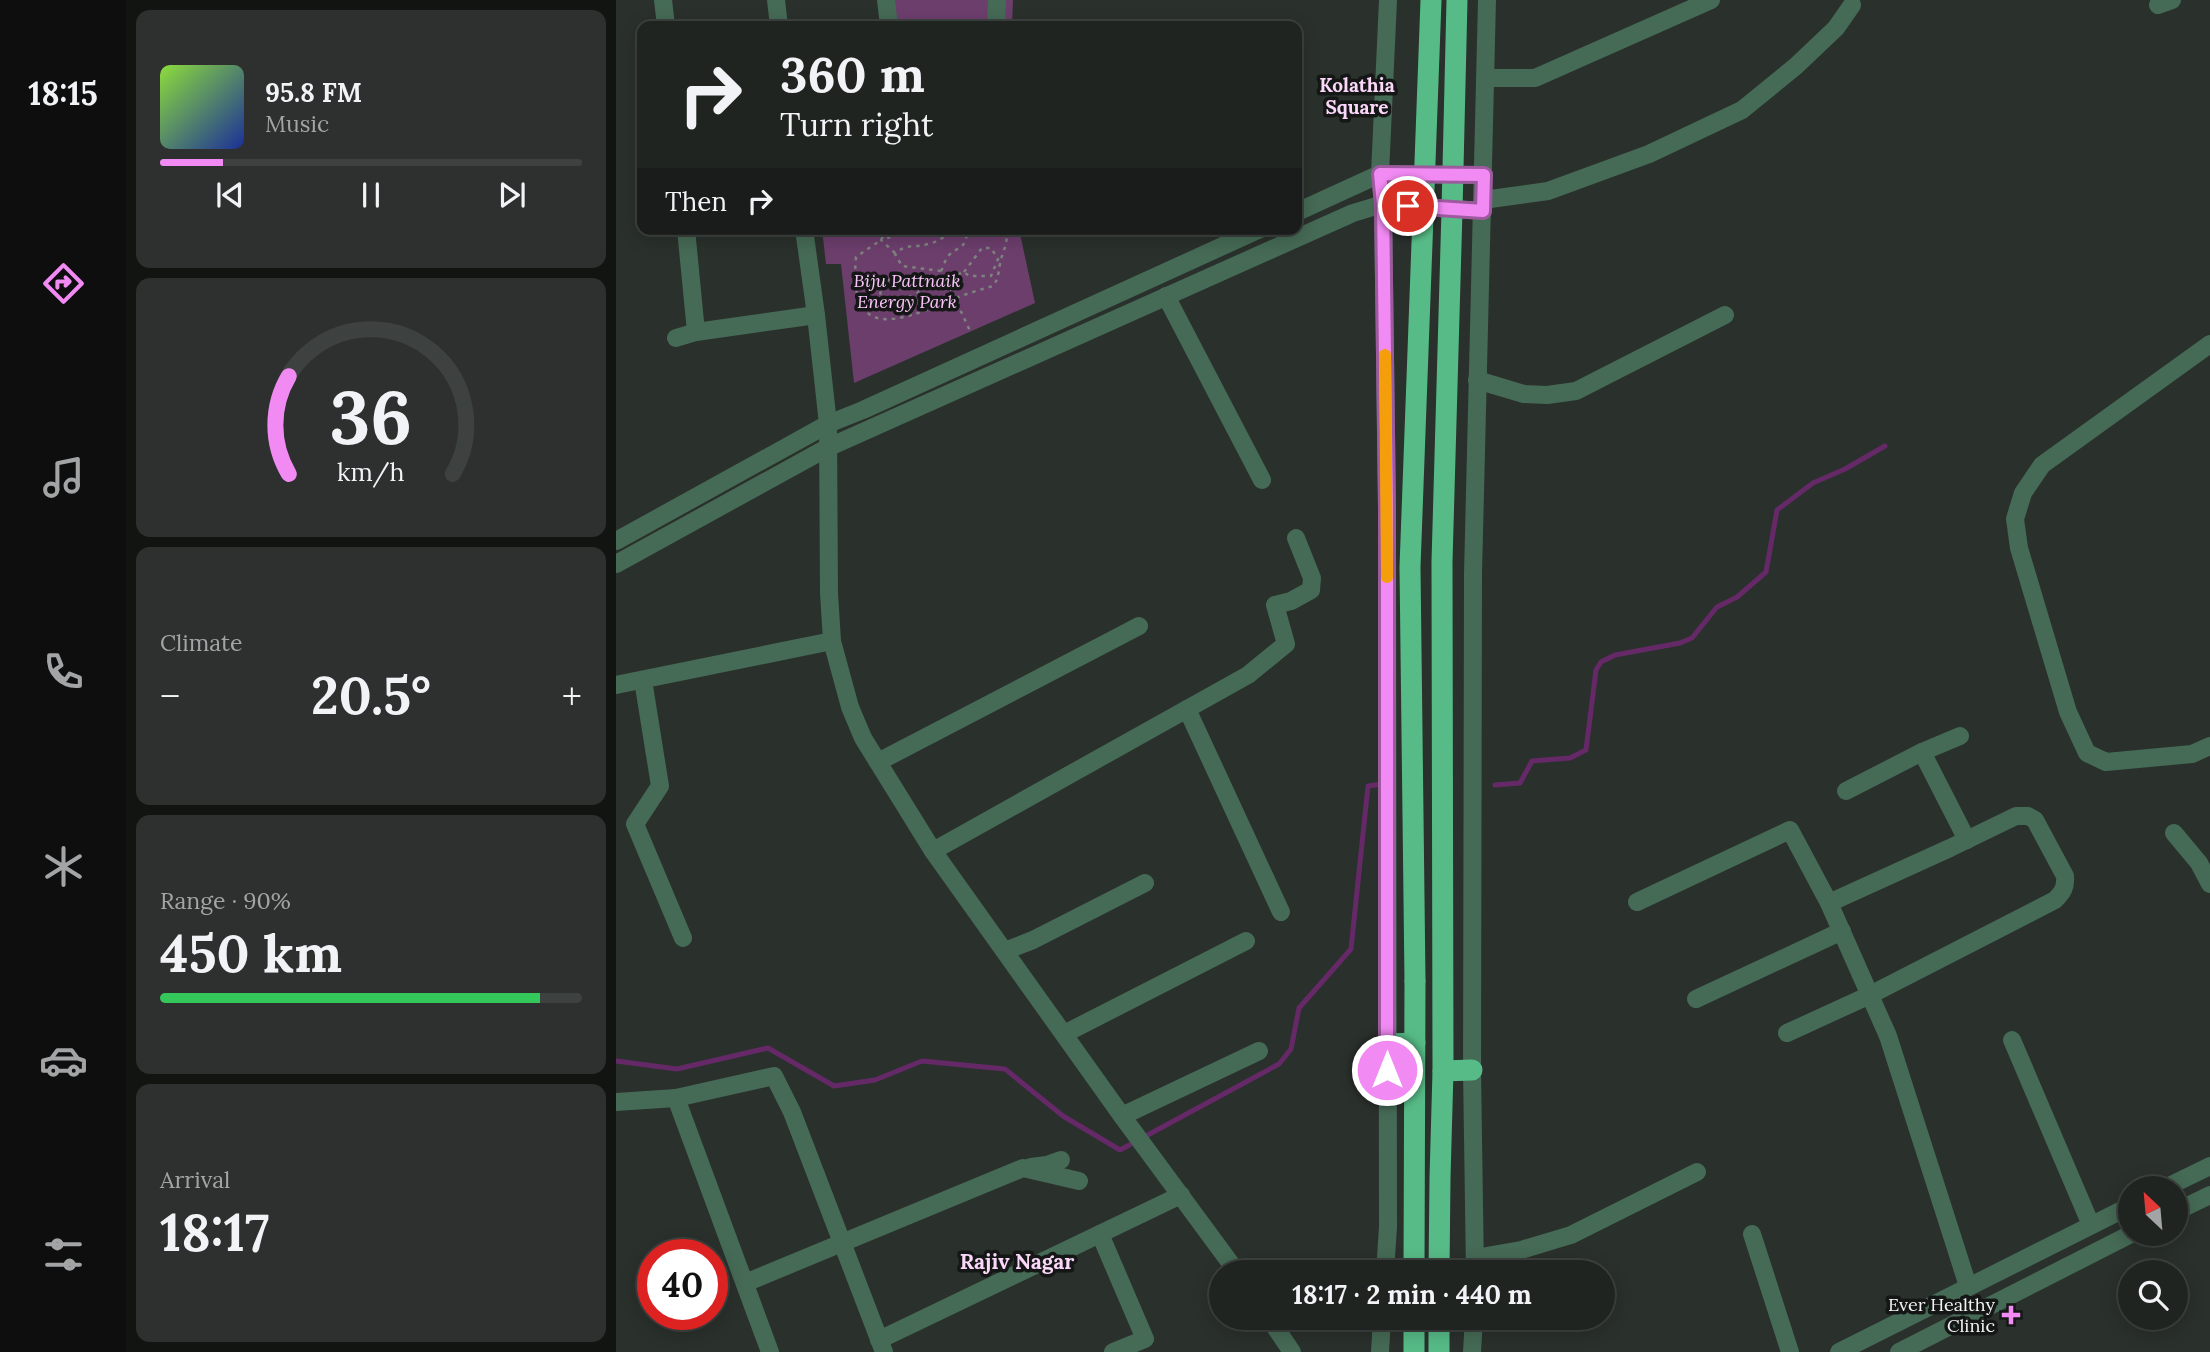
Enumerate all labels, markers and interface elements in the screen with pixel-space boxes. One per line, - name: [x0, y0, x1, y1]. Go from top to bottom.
- text: 360 m: [780, 43, 925, 105]
- icon: right: [665, 49, 756, 140]
- text: 18:15: [28, 73, 98, 114]
- district label: Kolathia Square: [1319, 73, 1395, 119]
- text: 95.8 FM: [265, 76, 362, 109]
- text: Turn right: [780, 104, 933, 145]
- text: Music: [265, 109, 329, 138]
- icon: previous: [211, 176, 249, 214]
- icon: pause: [352, 176, 390, 214]
- icon: next: [493, 176, 531, 214]
- pin: [1378, 176, 1438, 236]
- icon: right: [741, 182, 779, 220]
- text: Then: [665, 185, 727, 218]
- icon: arrive: [1389, 187, 1427, 225]
- icon: directions: [39, 259, 88, 308]
- park label: Biju Pattnaik Energy Park: [853, 269, 961, 313]
- text: 36: [330, 371, 412, 464]
- icon: music: [39, 453, 88, 502]
- text: km/h: [337, 455, 405, 487]
- text: Climate: [160, 628, 242, 657]
- icon: phone: [39, 647, 88, 696]
- text: 20.5°: [311, 662, 431, 728]
- text: −: [160, 672, 180, 720]
- text: +: [562, 672, 582, 720]
- icon: climate: [39, 842, 88, 891]
- text: Range · 90%: [160, 886, 291, 915]
- text: 450 km: [160, 920, 342, 986]
- position arrow: [1350, 1033, 1424, 1107]
- icon: car: [39, 1036, 88, 1085]
- text: Arrival: [160, 1165, 230, 1194]
- north arrow: [2118, 1176, 2188, 1246]
- map controls: [2118, 1176, 2188, 1330]
- text: 18:17: [160, 1199, 269, 1265]
- icon: filters: [39, 1230, 88, 1279]
- speed limit sign: 40: [637, 1239, 728, 1330]
- district label: Rajiv Nagar: [960, 1248, 1074, 1275]
- button: search: [2118, 1260, 2188, 1330]
- text: 18:17 · 2 min · 440 m: [1292, 1278, 1532, 1311]
- place label: Ever Healthy Clinic: [1888, 1293, 1995, 1337]
- marker: Ever Healthy Clinic: [2001, 1305, 2021, 1325]

